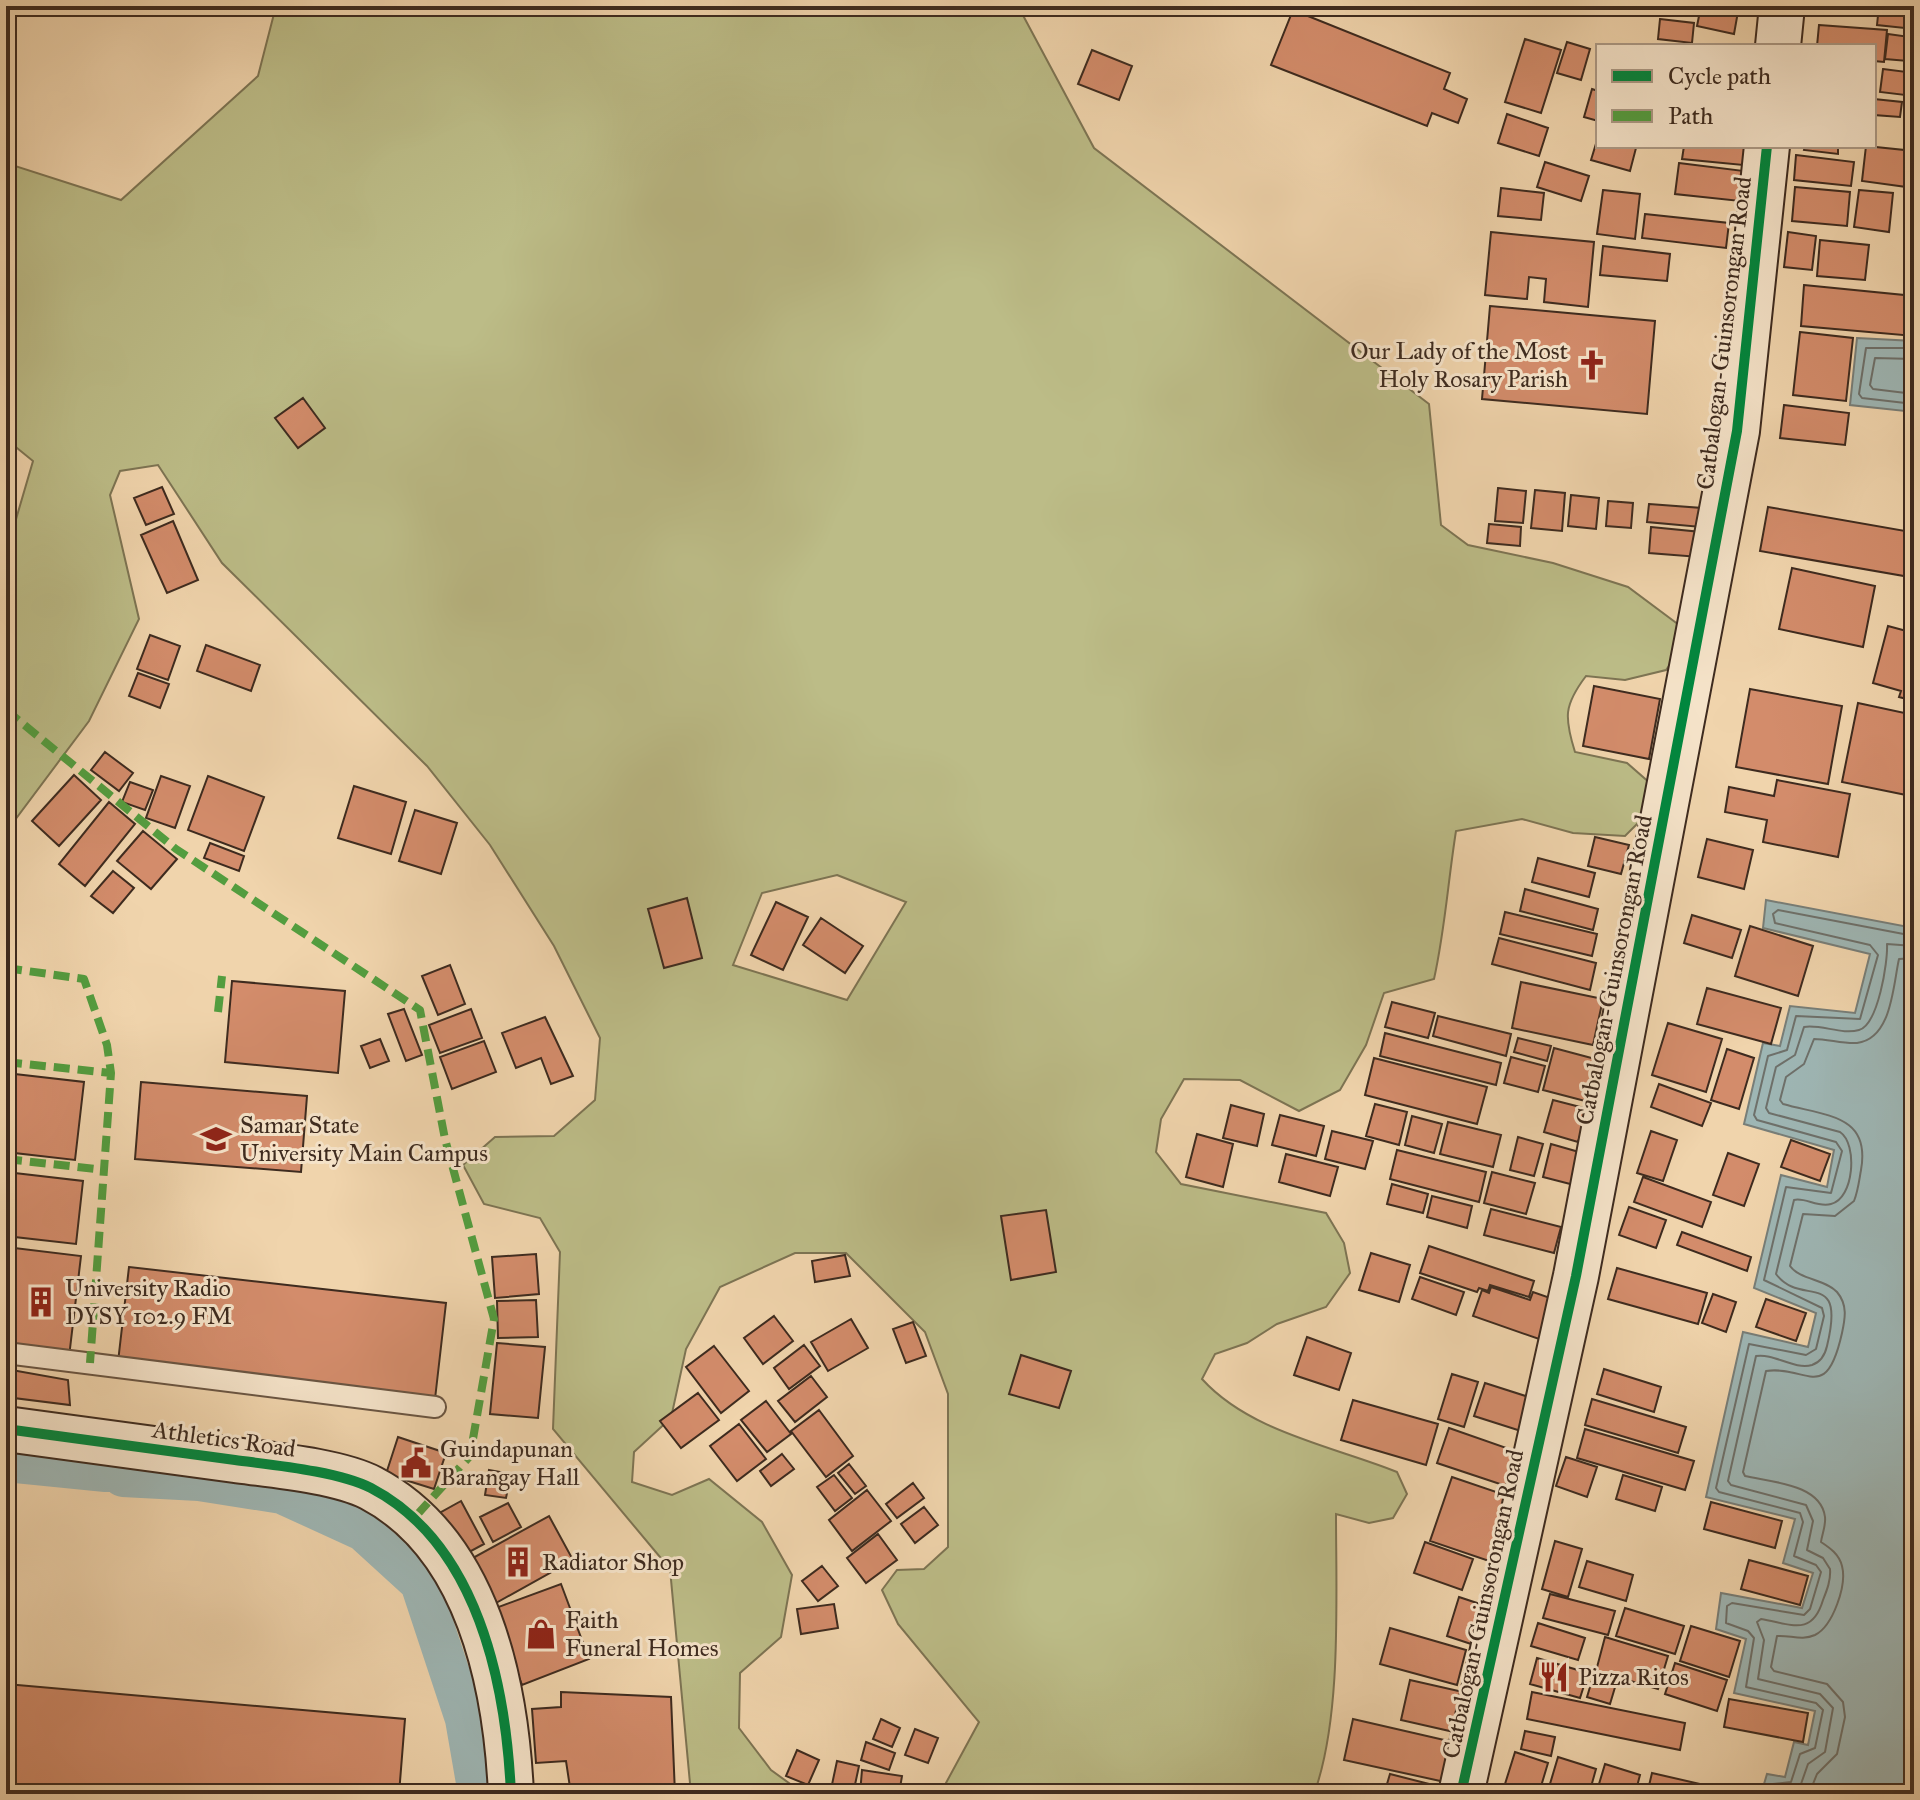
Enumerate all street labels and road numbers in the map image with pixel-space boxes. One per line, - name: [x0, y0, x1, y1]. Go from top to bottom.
- street label: Catbalogan-Guinsorongan Road: [1690, 175, 1758, 491]
- street label: Catbalogan-Guinsorongan Road: [1569, 812, 1659, 1128]
- street label: Athletics Road: [149, 1414, 298, 1464]
- street label: Catbalogan-Guinsorongan Road: [1436, 1447, 1530, 1761]

